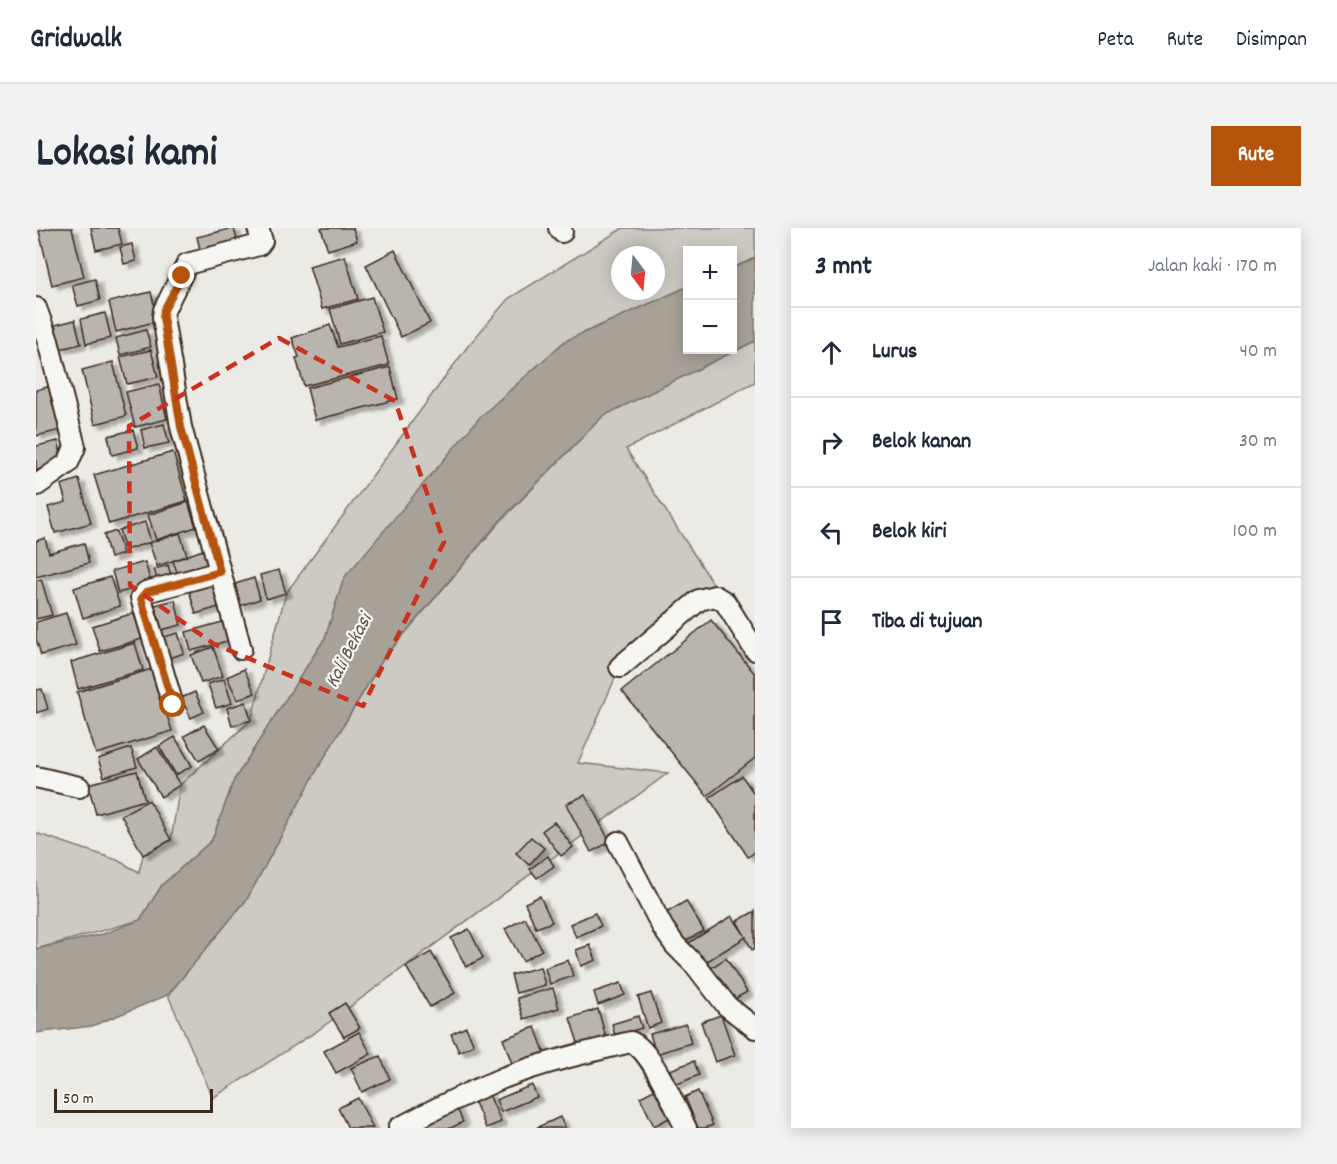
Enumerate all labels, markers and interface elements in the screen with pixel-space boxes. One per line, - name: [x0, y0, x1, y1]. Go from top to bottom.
- text: Gridwalk: [30, 21, 122, 61]
- text: Peta: [1097, 26, 1134, 56]
- text: Rute: [1167, 26, 1203, 56]
- text: Disimpan: [1236, 26, 1307, 56]
- text: Lokasi kami: [36, 126, 217, 186]
- button: Rute: [1211, 126, 1301, 186]
- north arrow: [611, 246, 665, 300]
- map controls: [683, 246, 737, 354]
- button: +: [683, 246, 737, 300]
- text: 3 mnt: [815, 249, 872, 286]
- text: Jalan kaki · 170 m: [1148, 253, 1277, 281]
- route end: [168, 262, 194, 288]
- button: −: [683, 300, 737, 354]
- icon: ahead: [815, 336, 848, 369]
- text: Lurus: [872, 337, 917, 368]
- text: 40 m: [1239, 338, 1277, 366]
- icon: right: [815, 426, 848, 459]
- text: Belok kanan: [872, 427, 971, 458]
- text: 30 m: [1239, 428, 1277, 456]
- icon: left: [815, 516, 848, 549]
- text: Belok kiri: [872, 517, 946, 548]
- text: 100 m: [1233, 518, 1277, 546]
- icon: arrive: [815, 606, 848, 639]
- water label: Kali Bekasi: [319, 607, 382, 693]
- text: Tiba di tujuan: [872, 607, 982, 638]
- route start: [159, 691, 185, 717]
- scale bar: [54, 1086, 213, 1114]
- text: 50 m: [63, 1088, 94, 1111]

